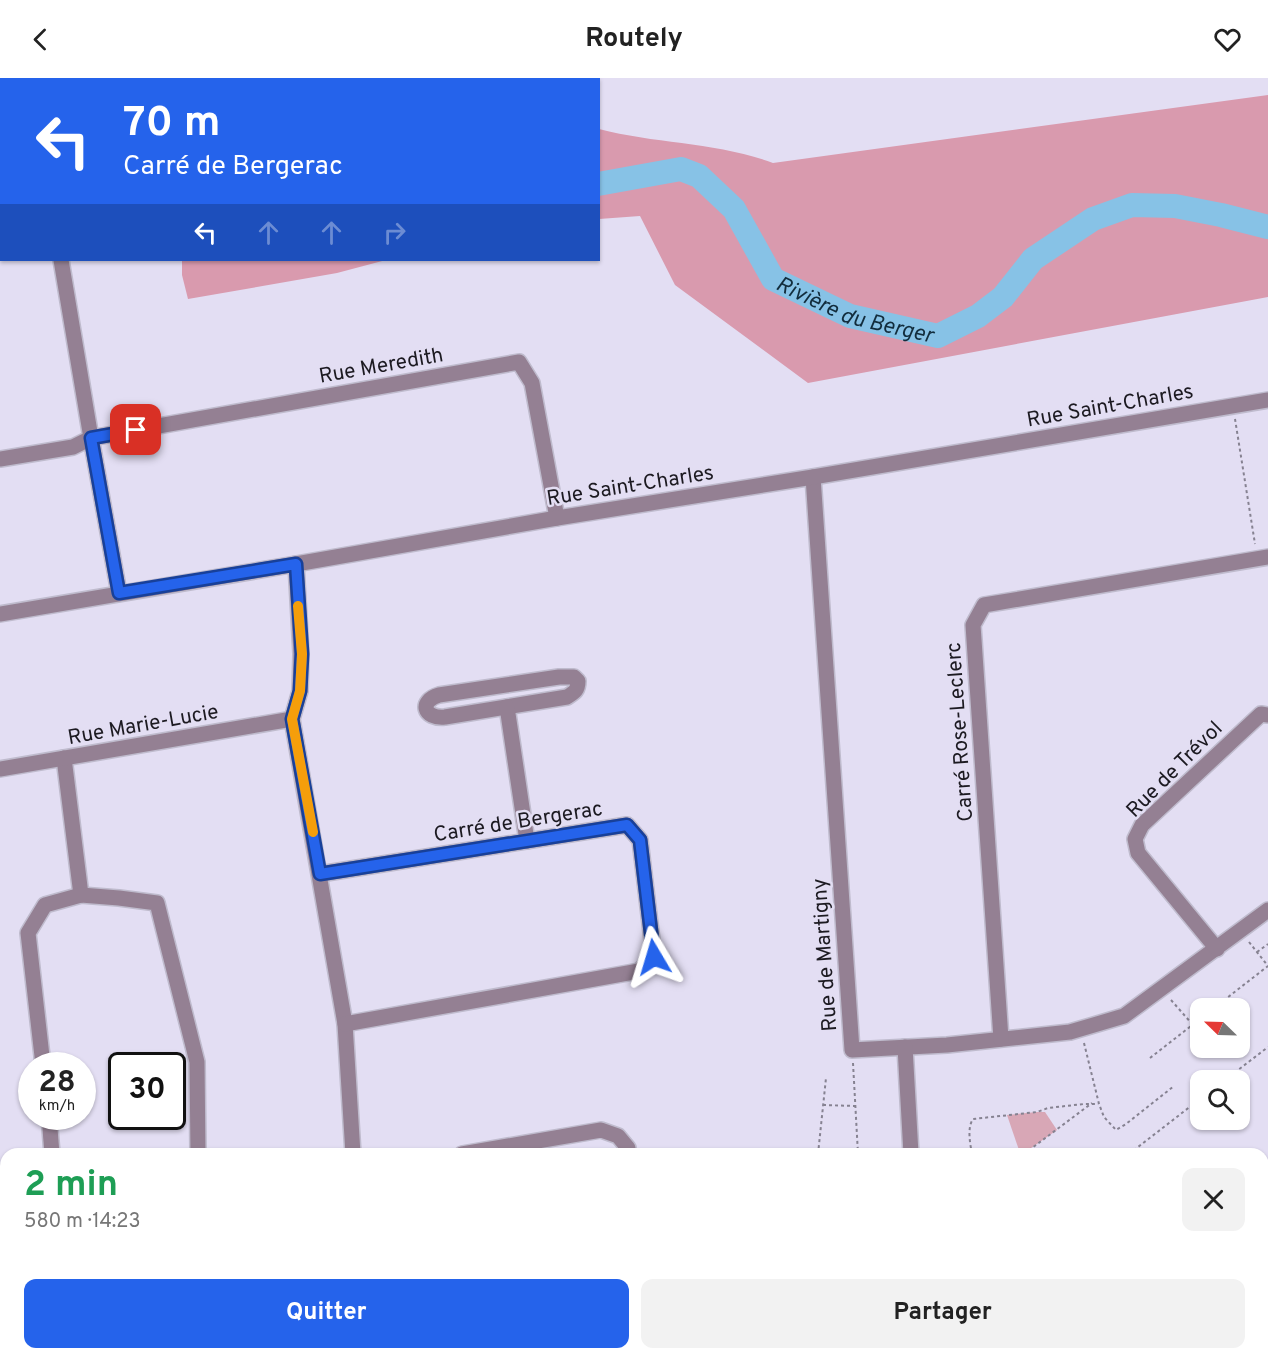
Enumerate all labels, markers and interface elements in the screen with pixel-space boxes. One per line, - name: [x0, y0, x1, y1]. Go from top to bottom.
- text: Routely: [585, 22, 683, 56]
- icon: back: [24, 23, 57, 56]
- icon: heart: [1211, 23, 1244, 56]
- text: 70 m: [123, 98, 221, 151]
- icon: left: [24, 102, 102, 180]
- text: Carré de Bergerac: [123, 150, 343, 184]
- icon: left: [189, 216, 222, 249]
- icon: ahead: [252, 216, 285, 249]
- icon: ahead: [315, 216, 348, 249]
- icon: right: [378, 216, 411, 249]
- water label: Rivière du Berger: [771, 271, 937, 351]
- street label: Rue Meredith: [317, 342, 446, 391]
- street label: Rue Saint-Charles: [1025, 379, 1196, 434]
- pin: [110, 404, 161, 455]
- icon: arrive: [119, 413, 152, 446]
- street label: Rue Saint-Charles: [545, 460, 716, 513]
- street label: Carré Rose-Leclerc: [941, 641, 980, 823]
- street label: Rue Marie-Lucie: [66, 699, 221, 752]
- street label: Rue de Trévol: [1121, 716, 1229, 824]
- street label: Carré de Bergerac: [432, 796, 605, 849]
- street label: Rue de Martigny: [807, 877, 844, 1032]
- position arrow: [622, 925, 686, 989]
- north arrow: [1190, 998, 1250, 1058]
- map controls: [1190, 998, 1250, 1130]
- speed limit sign: 30: [108, 1052, 186, 1130]
- text: 28: [38, 1065, 76, 1102]
- button: search: [1190, 1070, 1250, 1130]
- text: km/h: [39, 1097, 75, 1116]
- text: 2 min: [24, 1163, 118, 1209]
- button: close: [1182, 1168, 1245, 1231]
- text: 580 m · 14:23: [24, 1209, 141, 1235]
- button: Quitter: [24, 1279, 629, 1348]
- button: Partager: [641, 1279, 1245, 1348]

